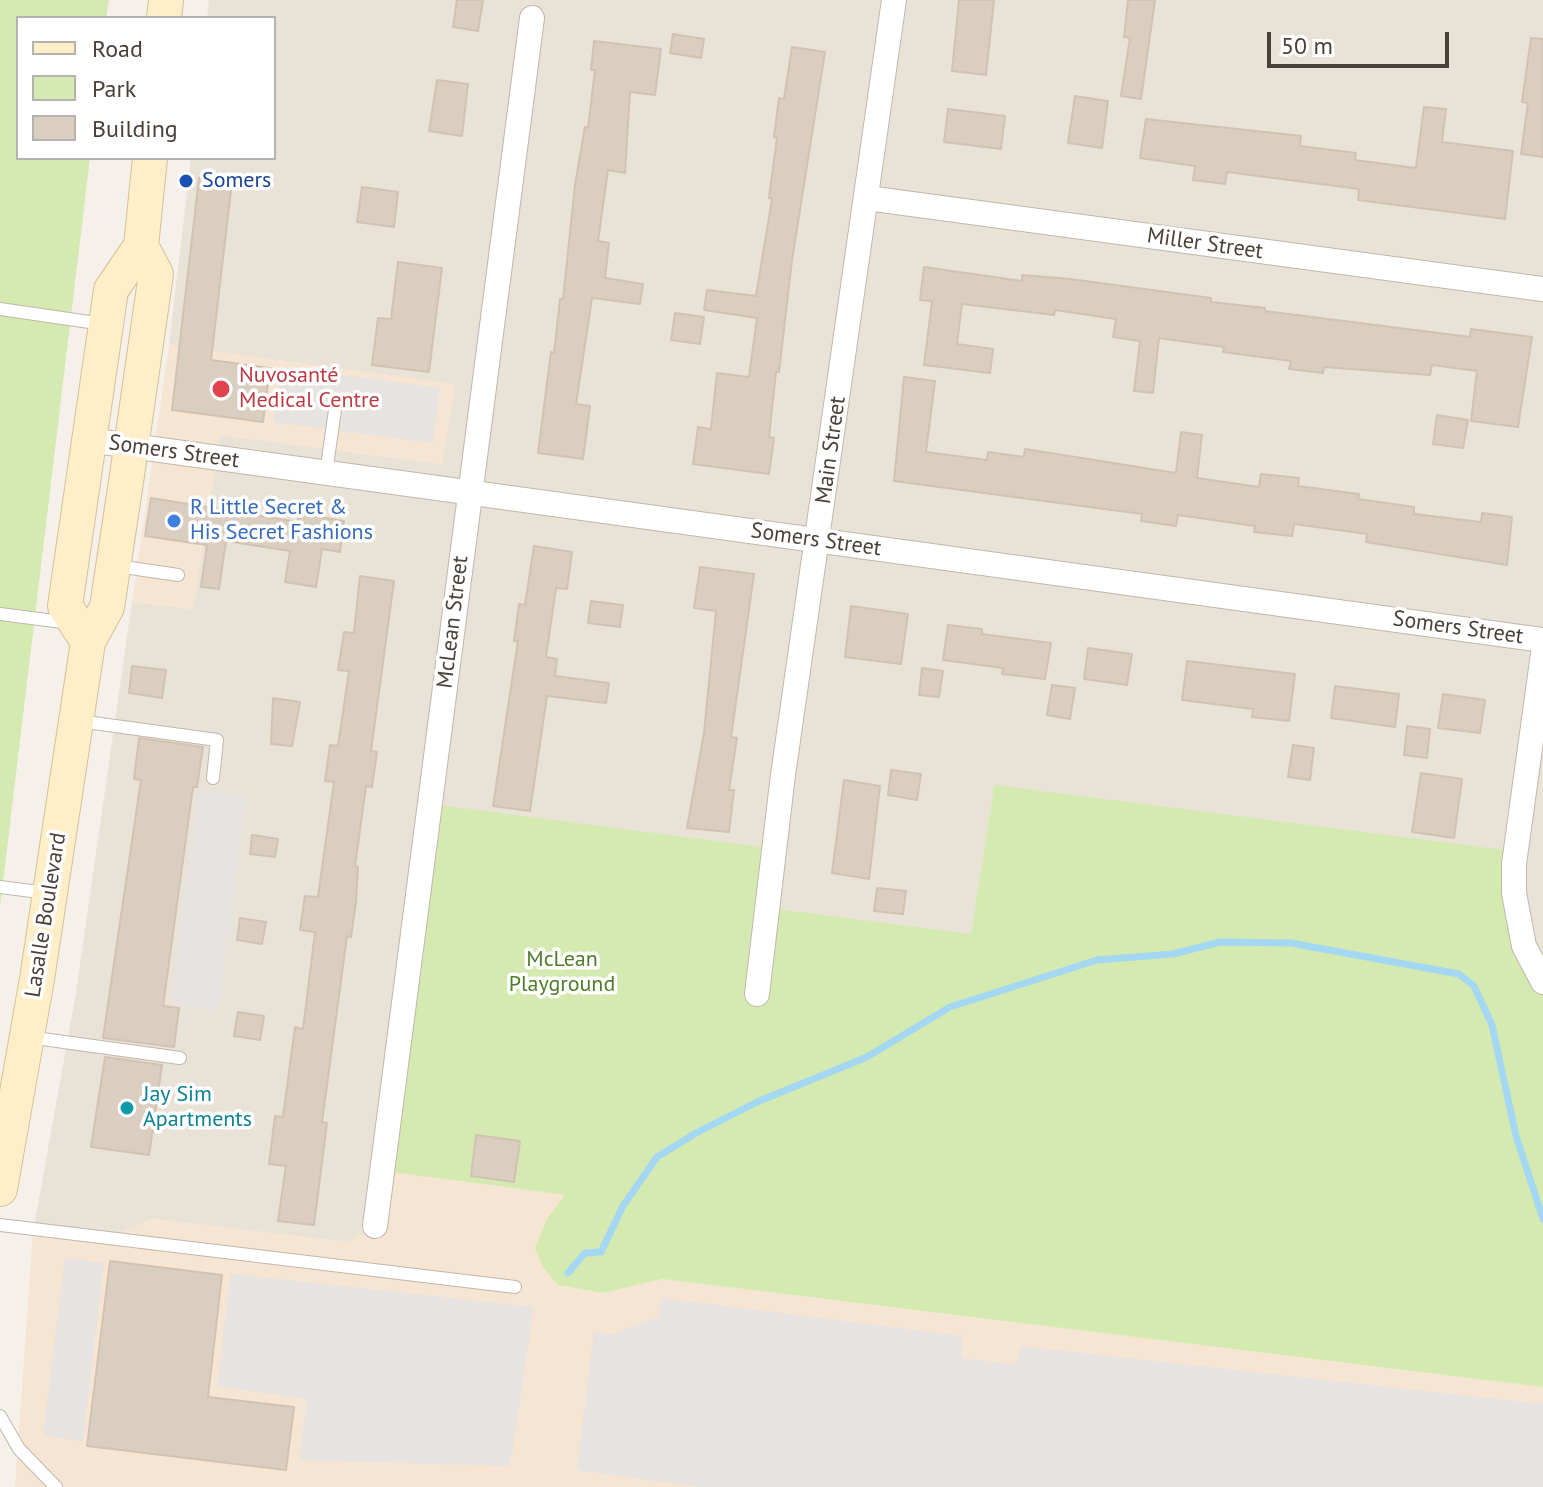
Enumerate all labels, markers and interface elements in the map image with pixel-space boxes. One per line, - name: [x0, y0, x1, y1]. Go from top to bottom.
- legend: [16, 16, 276, 160]
- scale bar: [1271, 16, 1453, 66]
- text: 50 m: [1281, 30, 1333, 61]
- text: Road: [92, 33, 143, 64]
- text: Park: [92, 73, 136, 104]
- text: Building: [92, 113, 178, 144]
- place label: Somers: [202, 168, 271, 194]
- marker: Somers: [177, 172, 195, 190]
- street label: Miller Street: [1145, 223, 1265, 265]
- place label: Nuvosanté Medical Centre: [239, 363, 380, 414]
- marker: Nuvosanté Medical Centre: [210, 378, 232, 400]
- street label: Main Street: [810, 395, 852, 505]
- street label: Somers Street: [107, 430, 241, 474]
- place label: R Little Secret & His Secret Fashions: [190, 495, 373, 546]
- marker: R Little Secret & His Secret Fashions: [165, 512, 183, 530]
- street label: Somers Street: [749, 518, 883, 562]
- street label: McLean Street: [432, 554, 474, 690]
- street label: Somers Street: [1391, 606, 1525, 650]
- street label: Lasalle Boulevard: [20, 831, 72, 999]
- park label: McLean Playground: [509, 947, 615, 998]
- place label: Jay Sim Apartments: [143, 1082, 252, 1134]
- marker: Jay Sim Apartments: [118, 1099, 136, 1117]

